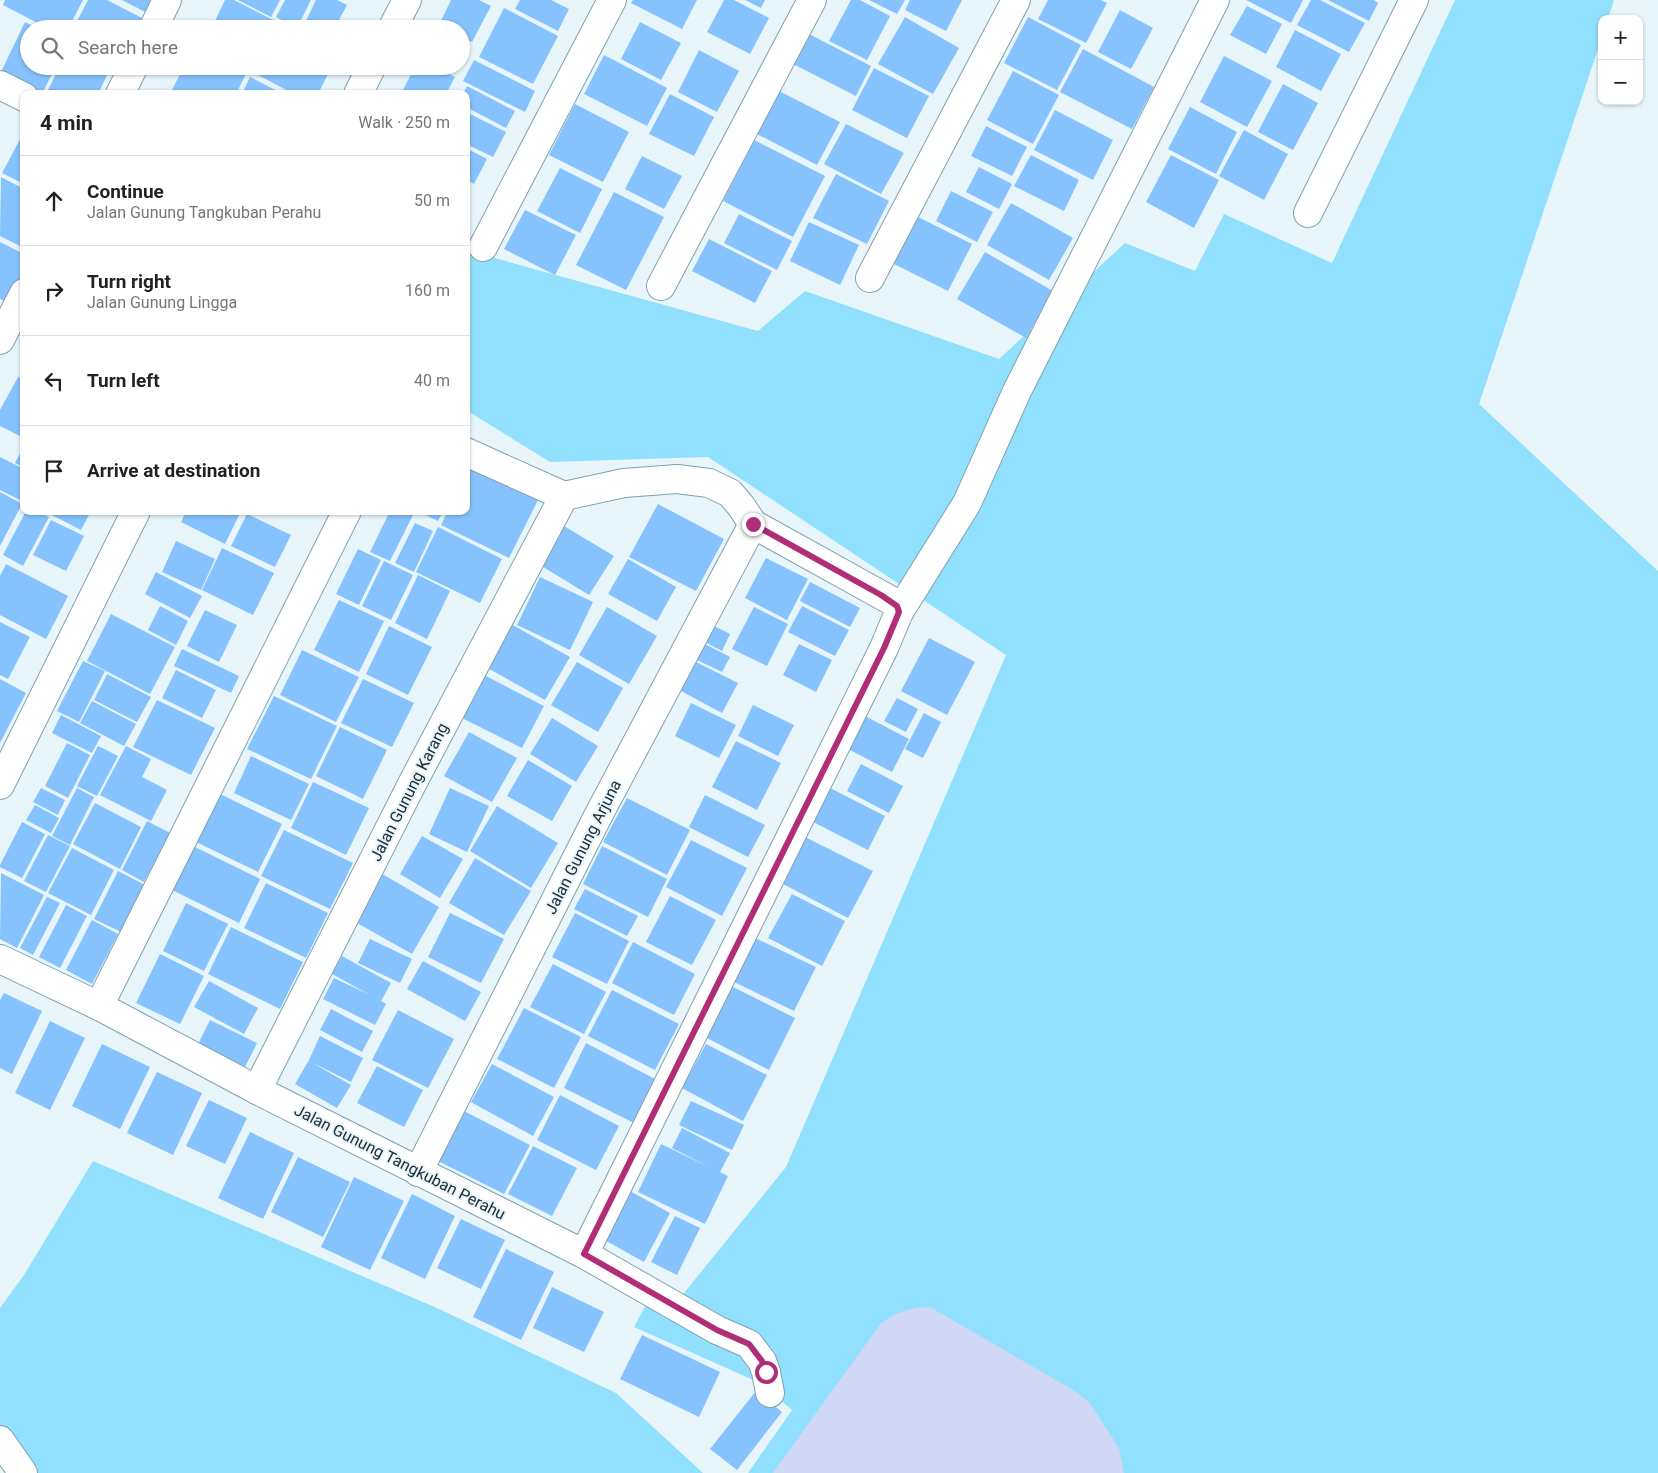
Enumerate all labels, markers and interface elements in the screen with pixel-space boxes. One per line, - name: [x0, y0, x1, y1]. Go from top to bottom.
- map controls: [1598, 15, 1643, 105]
- button: +: [1598, 15, 1643, 60]
- search box: [20, 20, 470, 75]
- icon: search: [38, 34, 66, 62]
- text: Search here: [78, 36, 178, 59]
- button: −: [1598, 60, 1643, 105]
- text: 4 min: [40, 111, 93, 135]
- text: Walk · 250 m: [358, 113, 450, 132]
- text: Continue: [87, 180, 164, 203]
- icon: ahead: [40, 187, 68, 215]
- text: 50 m: [414, 191, 450, 210]
- text: Jalan Gunung Tangkuban Perahu: [87, 203, 321, 222]
- text: Turn right: [87, 270, 171, 293]
- icon: right: [40, 277, 68, 305]
- text: 160 m: [405, 281, 450, 300]
- text: Jalan Gunung Lingga: [87, 293, 237, 312]
- icon: left: [40, 367, 68, 395]
- text: Turn left: [87, 369, 160, 392]
- text: 40 m: [414, 371, 450, 390]
- icon: arrive: [40, 457, 68, 485]
- text: Arrive at destination: [87, 459, 260, 482]
- route end: [742, 513, 765, 536]
- street label: Jalan Gunung Karang: [366, 720, 452, 864]
- street label: Jalan Gunung Arjuna: [541, 777, 625, 917]
- street label: Jalan Gunung Tangkuban Perahu: [291, 1100, 509, 1224]
- route start: [755, 1361, 778, 1384]

